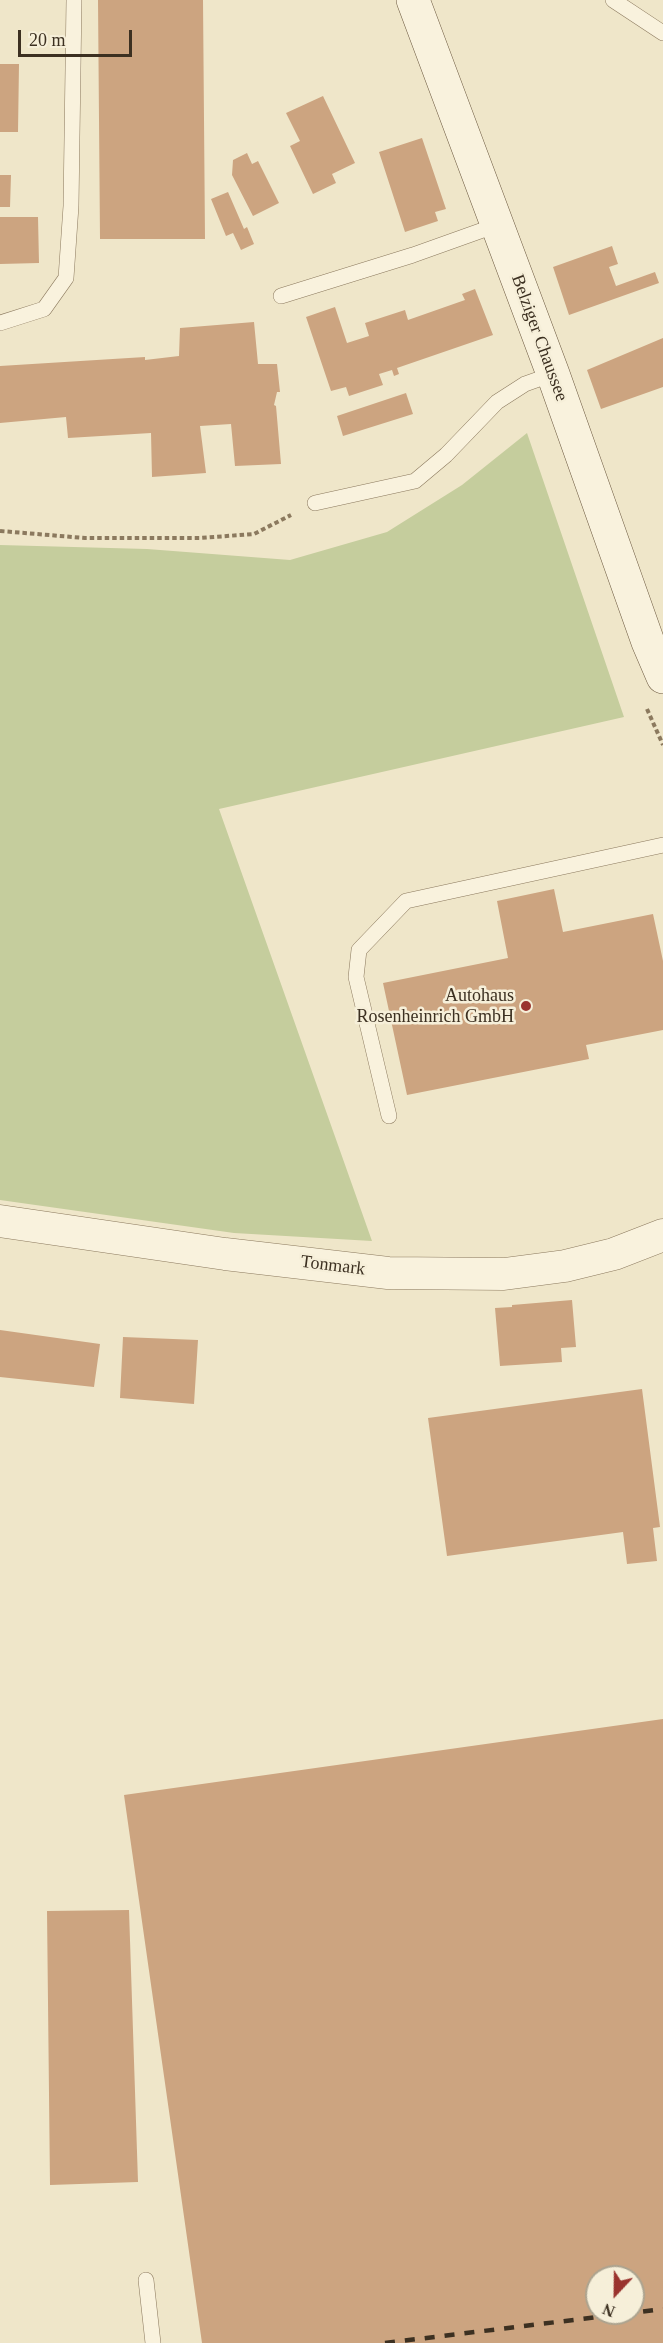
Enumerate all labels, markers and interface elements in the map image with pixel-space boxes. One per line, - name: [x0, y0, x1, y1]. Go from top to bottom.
- scale bar: [21, 18, 135, 56]
- text: 20 m: [29, 30, 66, 50]
- street label: Belziger Chaussee: [506, 272, 572, 404]
- place label: Autohaus Rosenheinrich GmbH: [357, 985, 514, 1028]
- marker: Autohaus Rosenheinrich GmbH: [519, 999, 533, 1013]
- street label: Tonmark: [300, 1251, 366, 1281]
- north arrow: [585, 2265, 645, 2325]
- text: N: [600, 2300, 617, 2320]

